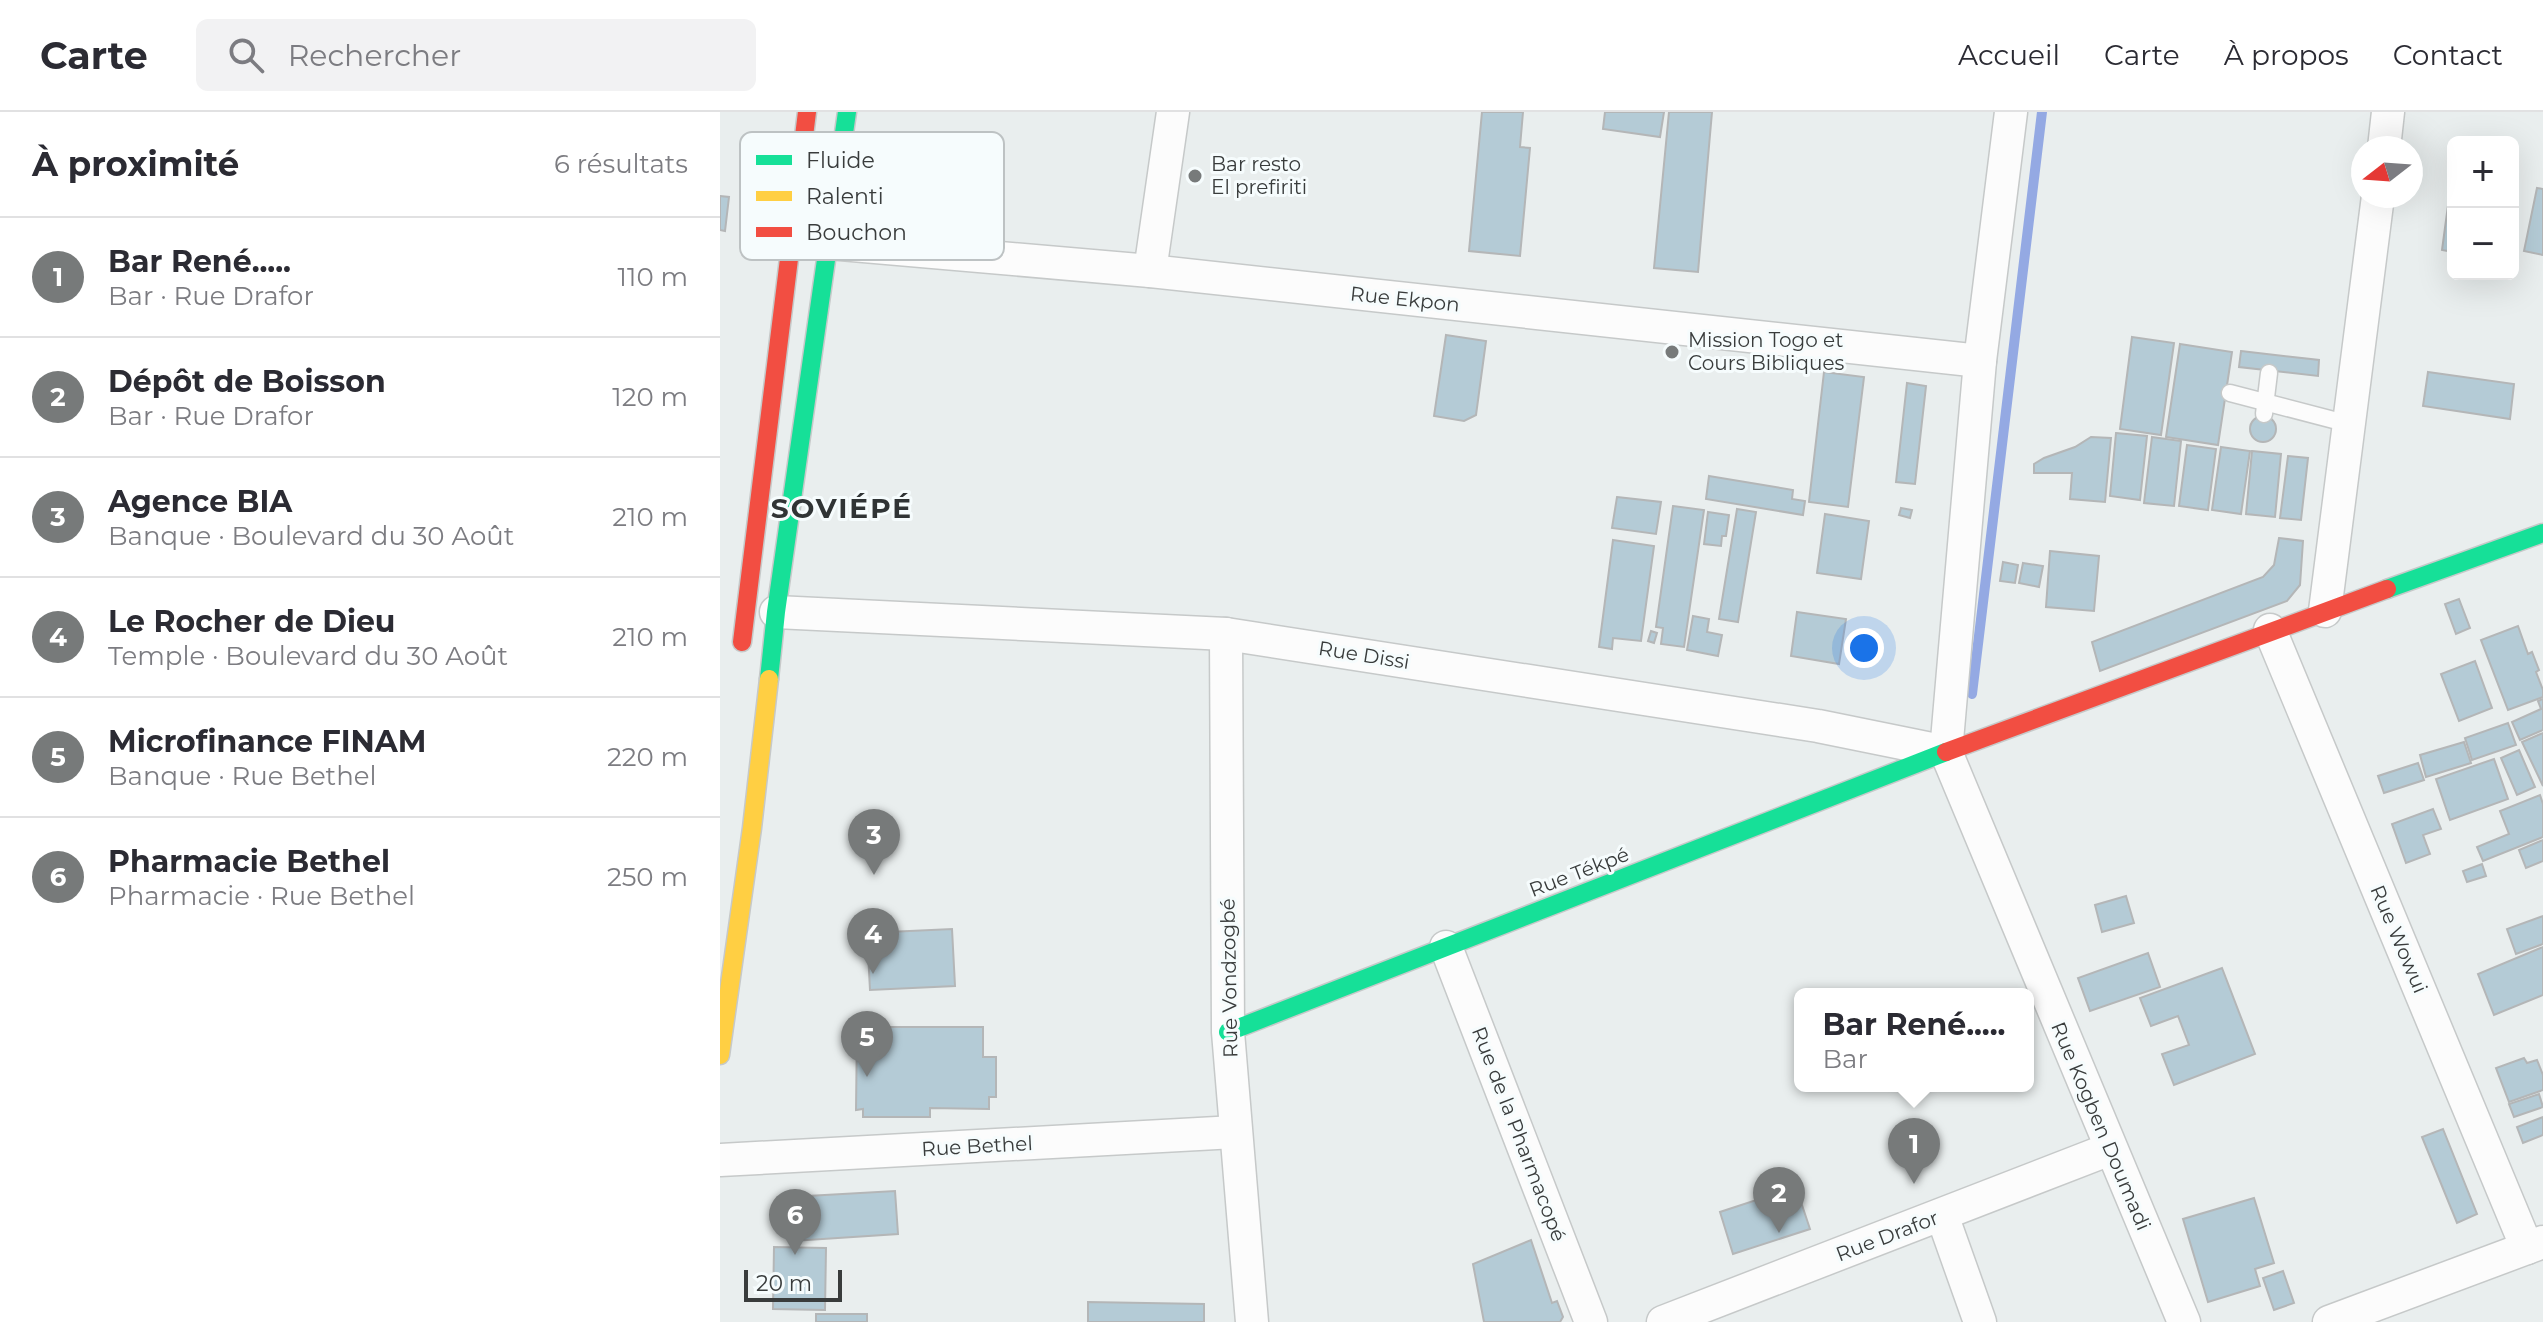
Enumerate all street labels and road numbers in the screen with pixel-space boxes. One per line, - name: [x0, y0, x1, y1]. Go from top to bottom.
- street label: Rue Ekpon: [1349, 281, 1461, 317]
- street label: Rue Dissi: [1317, 636, 1411, 674]
- street label: Rue Tékpé: [1526, 842, 1632, 902]
- street label: Rue Wowui: [2365, 881, 2433, 997]
- street label: Rue Vondzogbé: [1216, 898, 1242, 1058]
- street label: Rue Kogben Doumadi: [2046, 1018, 2156, 1234]
- street label: Rue de la Pharmacopé: [1467, 1023, 1571, 1245]
- street label: Rue Bethel: [921, 1131, 1033, 1161]
- street label: Rue Drafor: [1832, 1205, 1942, 1267]

